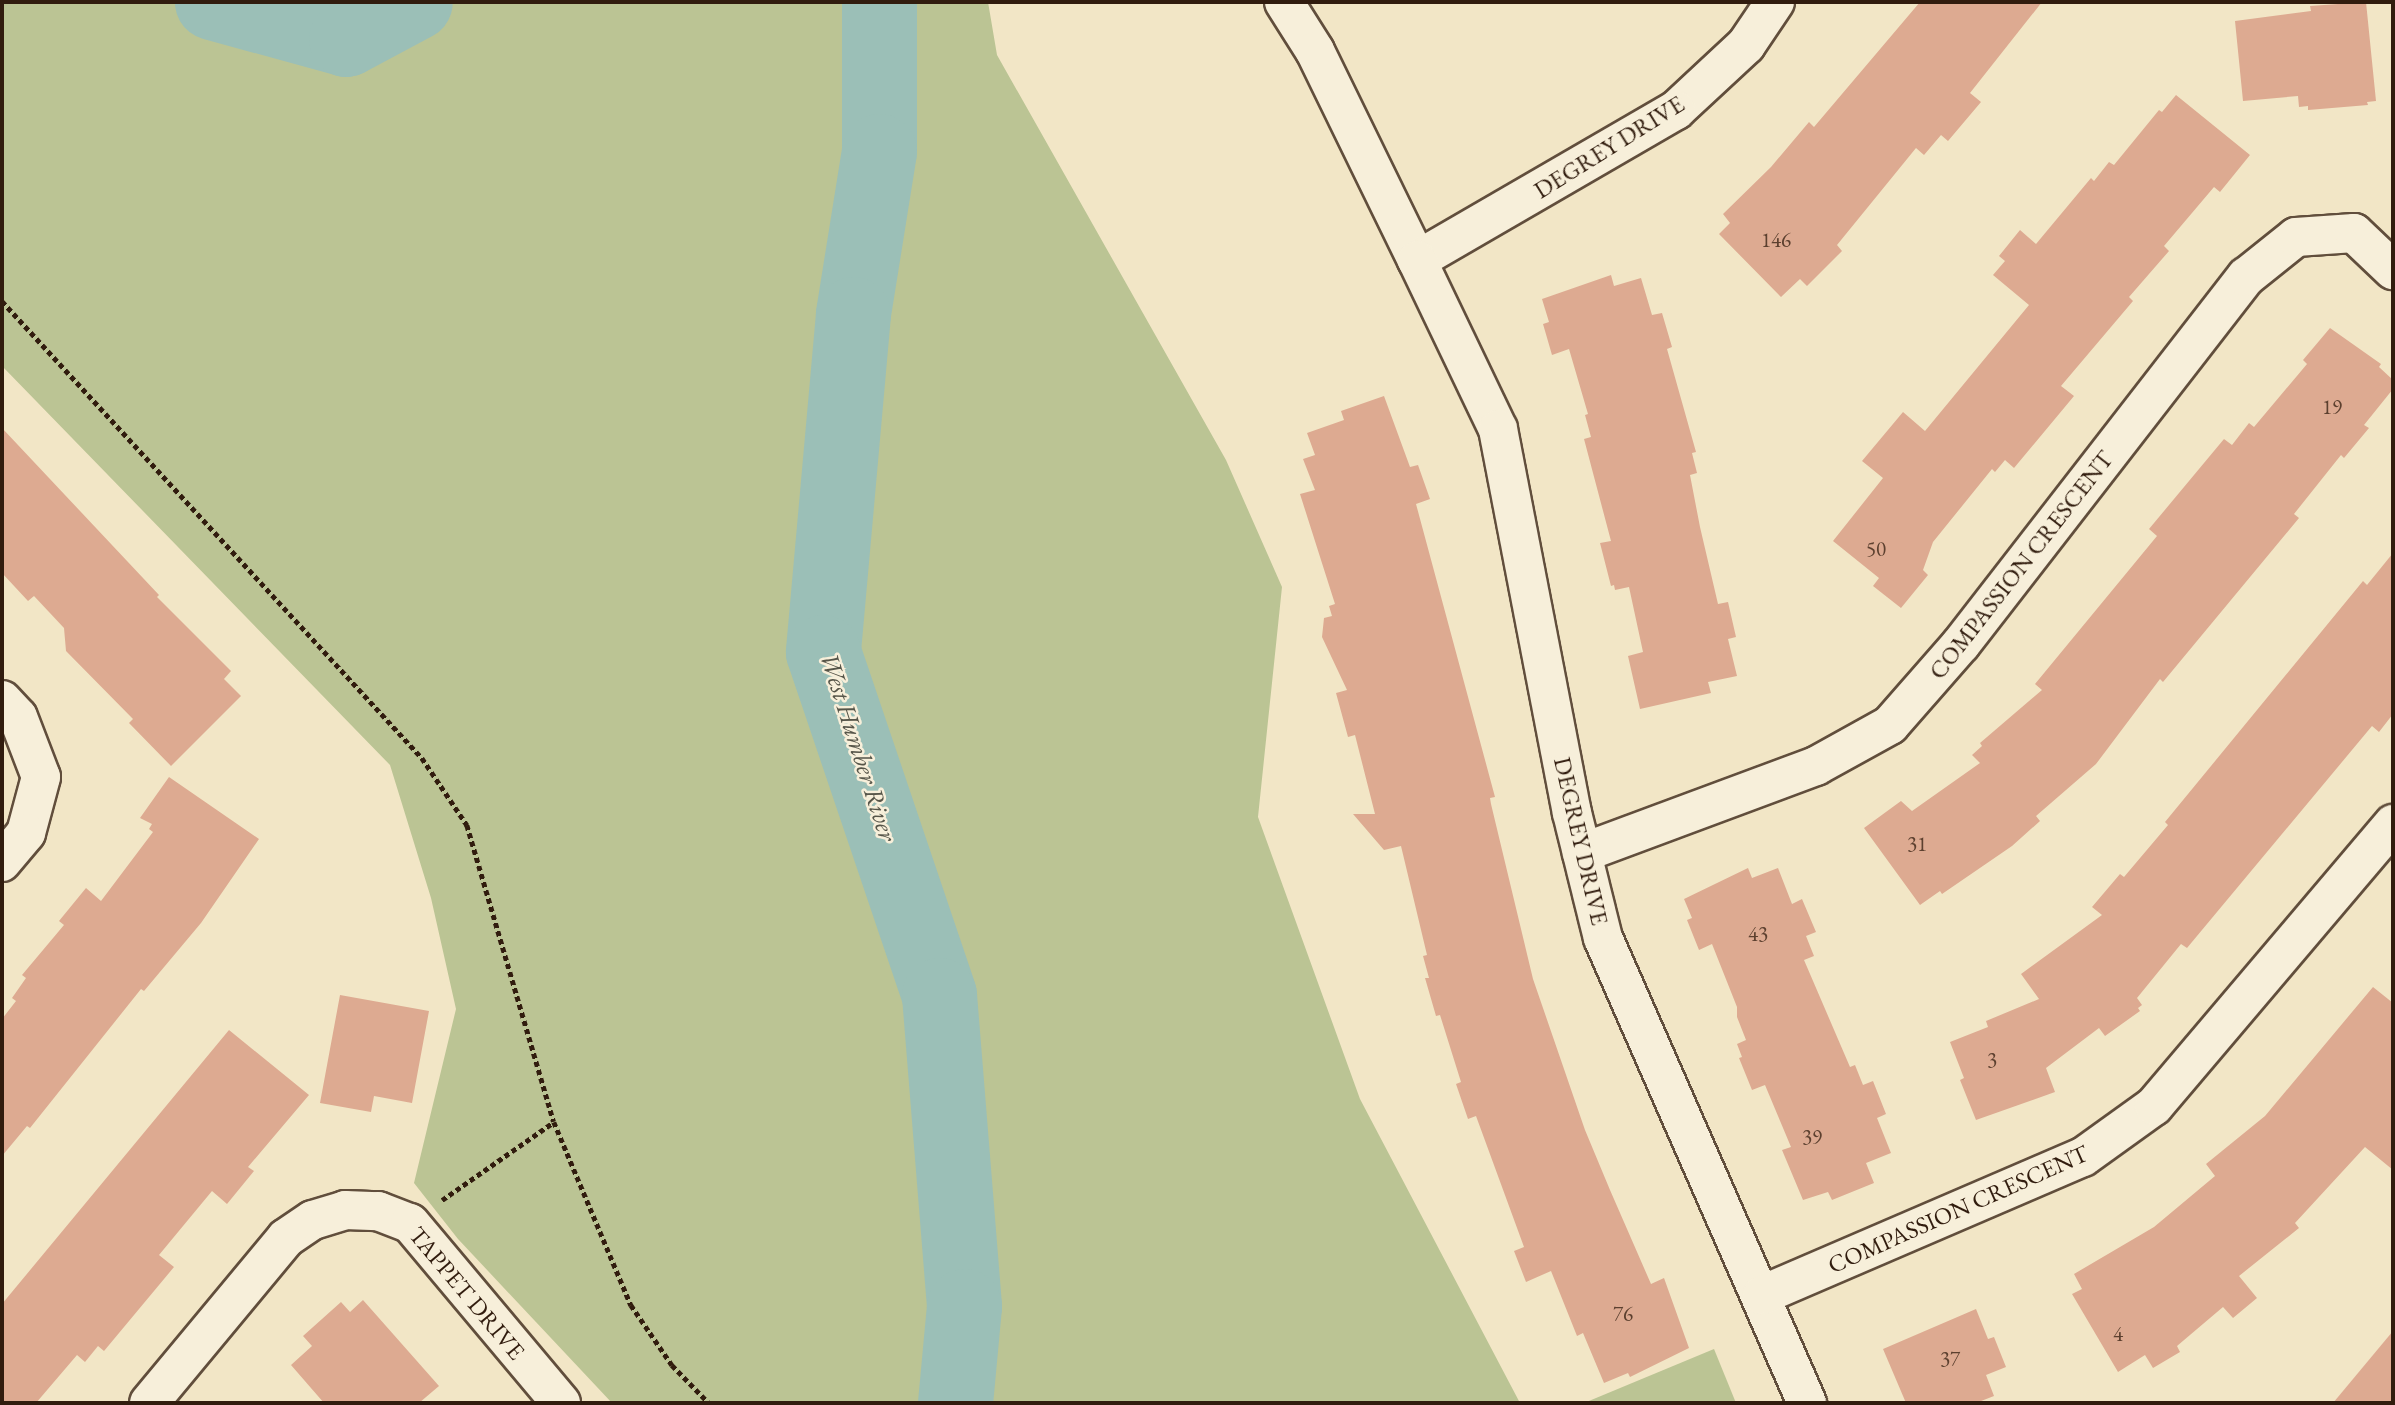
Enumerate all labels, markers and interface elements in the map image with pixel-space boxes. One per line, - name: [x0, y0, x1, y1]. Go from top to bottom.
- street label: DEGREY DRIVE: [1529, 89, 1689, 205]
- house number: 146: [1761, 227, 1791, 253]
- house number: 19: [2322, 394, 2342, 420]
- street label: COMPASSION CRESCENT: [1923, 445, 2119, 685]
- house number: 50: [1866, 536, 1886, 562]
- water label: West Humber River: [813, 649, 903, 845]
- street label: DEGREY DRIVE: [1548, 754, 1614, 928]
- house number: 31: [1907, 831, 1927, 857]
- house number: 43: [1748, 921, 1768, 947]
- house number: 3: [1987, 1047, 1997, 1073]
- house number: 39: [1802, 1124, 1822, 1150]
- street label: COMPASSION CRESCENT: [1823, 1139, 2093, 1279]
- street label: TAPPET DRIVE: [403, 1221, 531, 1365]
- house number: 76: [1613, 1301, 1633, 1327]
- house number: 4: [2113, 1321, 2123, 1347]
- house number: 37: [1940, 1346, 1960, 1372]

